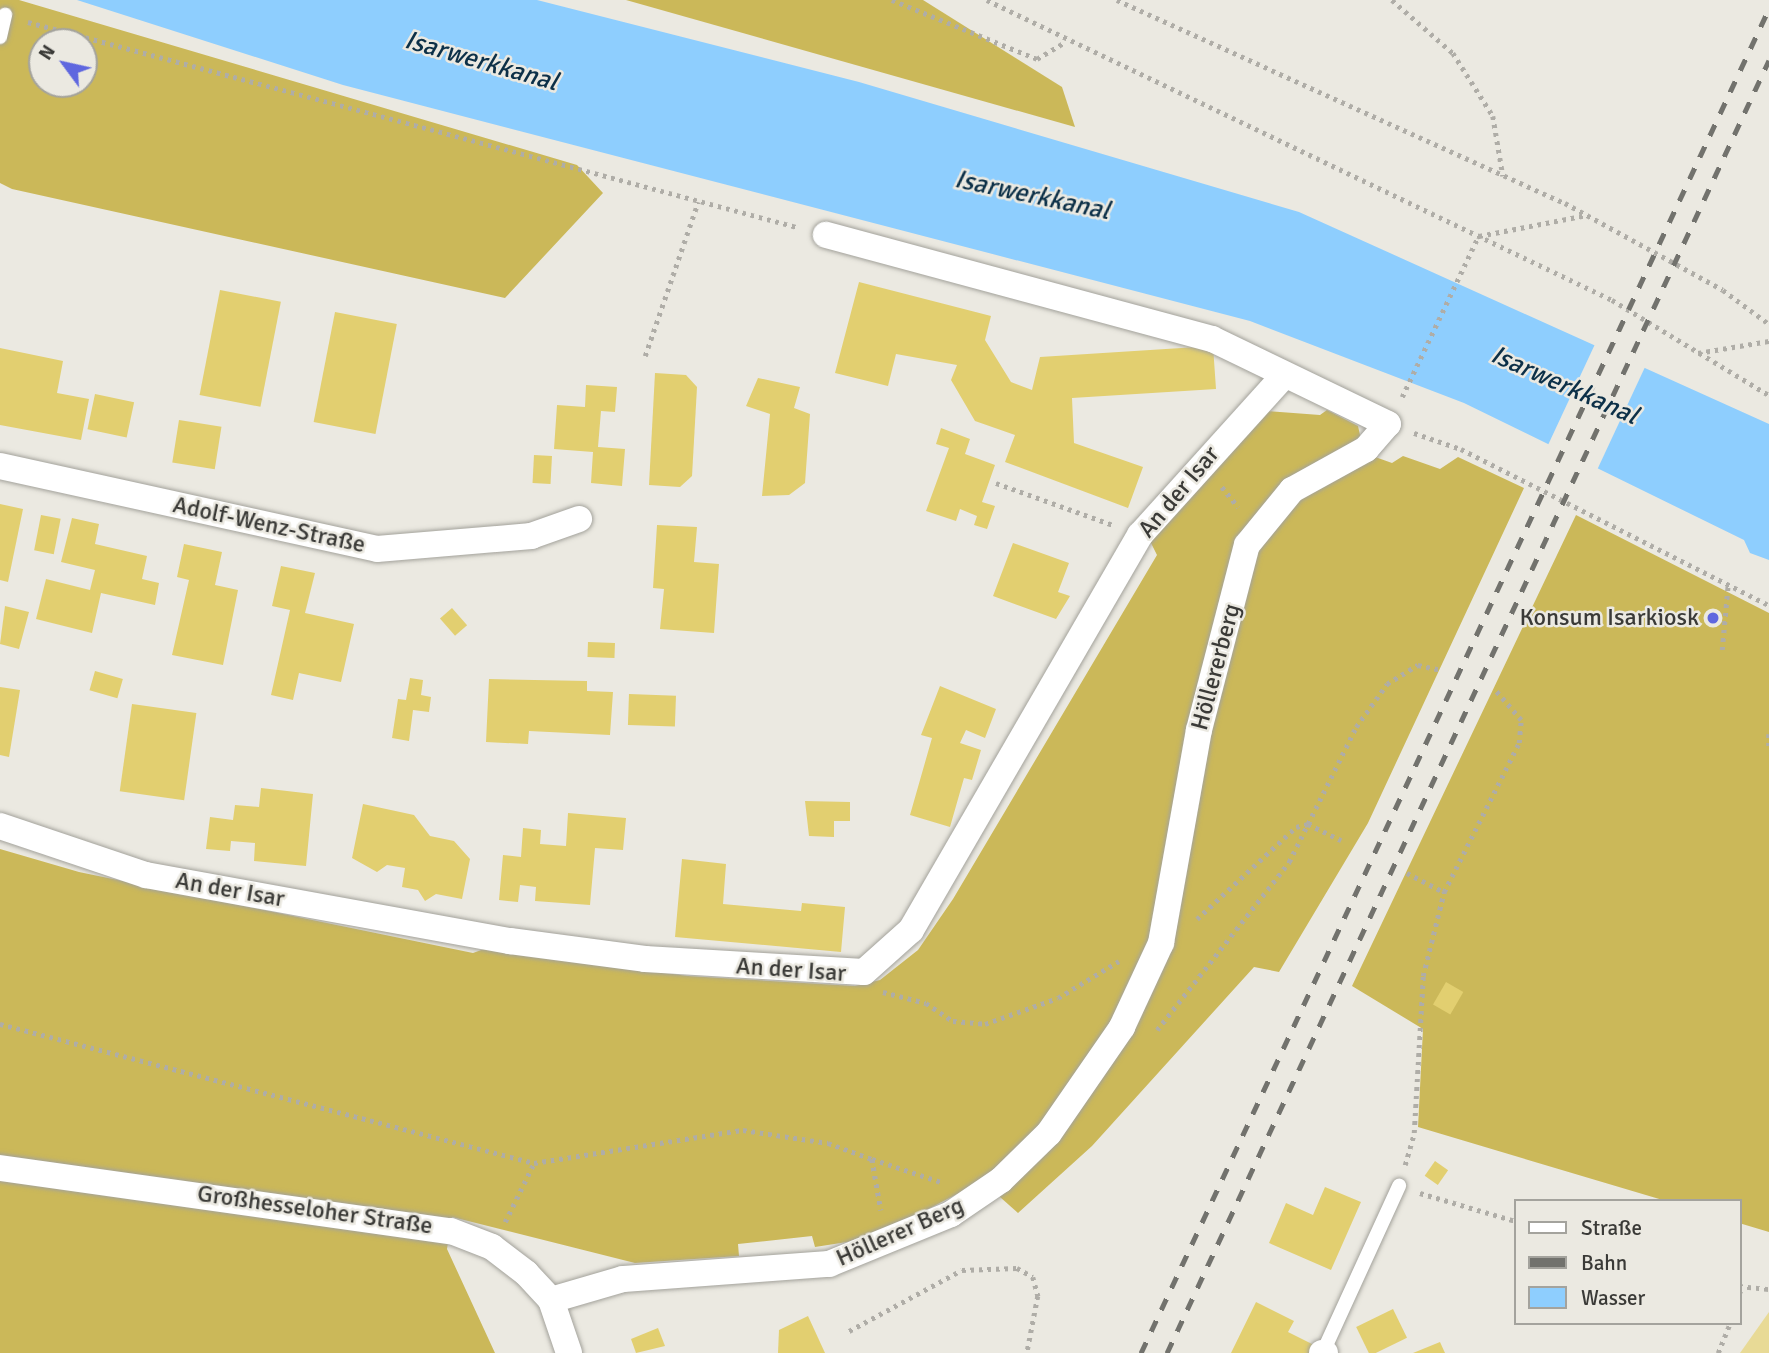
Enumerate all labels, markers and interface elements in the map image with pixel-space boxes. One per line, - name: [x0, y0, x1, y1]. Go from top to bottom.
- water label: Isarwerkkanal: [401, 25, 561, 99]
- north arrow: [28, 28, 98, 98]
- text: N: [33, 41, 61, 65]
- water label: Isarwerkkanal: [952, 164, 1112, 228]
- water label: Isarwerkkanal: [1486, 340, 1642, 432]
- street label: An der Isar: [1132, 440, 1226, 544]
- street label: Adolf-Wenz-Straße: [170, 491, 368, 559]
- street label: Höllererberg: [1185, 601, 1247, 733]
- place label: Konsum Isarkiosk: [1520, 604, 1699, 632]
- marker: Konsum Isarkiosk: [1705, 610, 1721, 626]
- street label: An der Isar: [173, 866, 287, 914]
- street label: An der Isar: [735, 952, 847, 988]
- street label: Großhesseloher Straße: [195, 1179, 435, 1241]
- street label: Höllerer Berg: [832, 1191, 968, 1273]
- legend: [1514, 1199, 1741, 1325]
- text: Straße: [1581, 1215, 1642, 1241]
- text: Bahn: [1581, 1250, 1627, 1276]
- text: Wasser: [1581, 1285, 1645, 1311]

